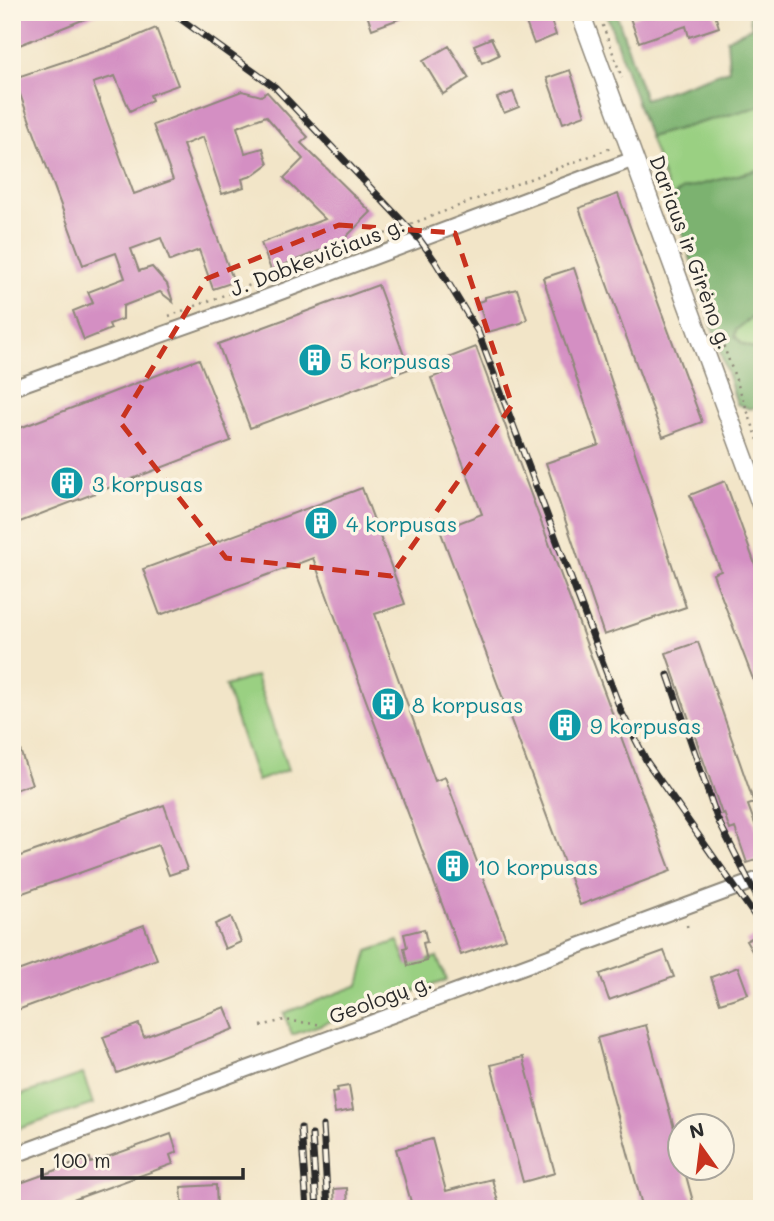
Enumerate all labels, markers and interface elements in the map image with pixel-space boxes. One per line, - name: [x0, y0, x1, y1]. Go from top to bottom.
- street label: Dariaus ir Girėno g.: [644, 151, 740, 353]
- street label: J. Dobkevičiaus g.: [226, 210, 408, 302]
- building icon: 5 korpusas: [296, 341, 334, 379]
- place label: 5 korpusas: [340, 347, 451, 374]
- building icon: 3 korpusas: [48, 464, 86, 502]
- place label: 3 korpusas: [92, 470, 203, 497]
- building icon: 4 korpusas: [302, 504, 340, 542]
- place label: 4 korpusas: [346, 510, 457, 537]
- building icon: 8 korpusas: [369, 685, 407, 723]
- place label: 8 korpusas: [412, 691, 524, 718]
- building icon: 9 korpusas: [546, 706, 584, 744]
- place label: 9 korpusas: [590, 712, 701, 739]
- building icon: 10 korpusas: [434, 847, 472, 885]
- place label: 10 korpusas: [477, 853, 598, 880]
- street label: Geologų g.: [325, 967, 435, 1029]
- north arrow: [666, 1112, 736, 1182]
- text: N: [687, 1116, 707, 1144]
- scale bar: [42, 1137, 243, 1181]
- text: 100 m: [52, 1146, 111, 1173]

